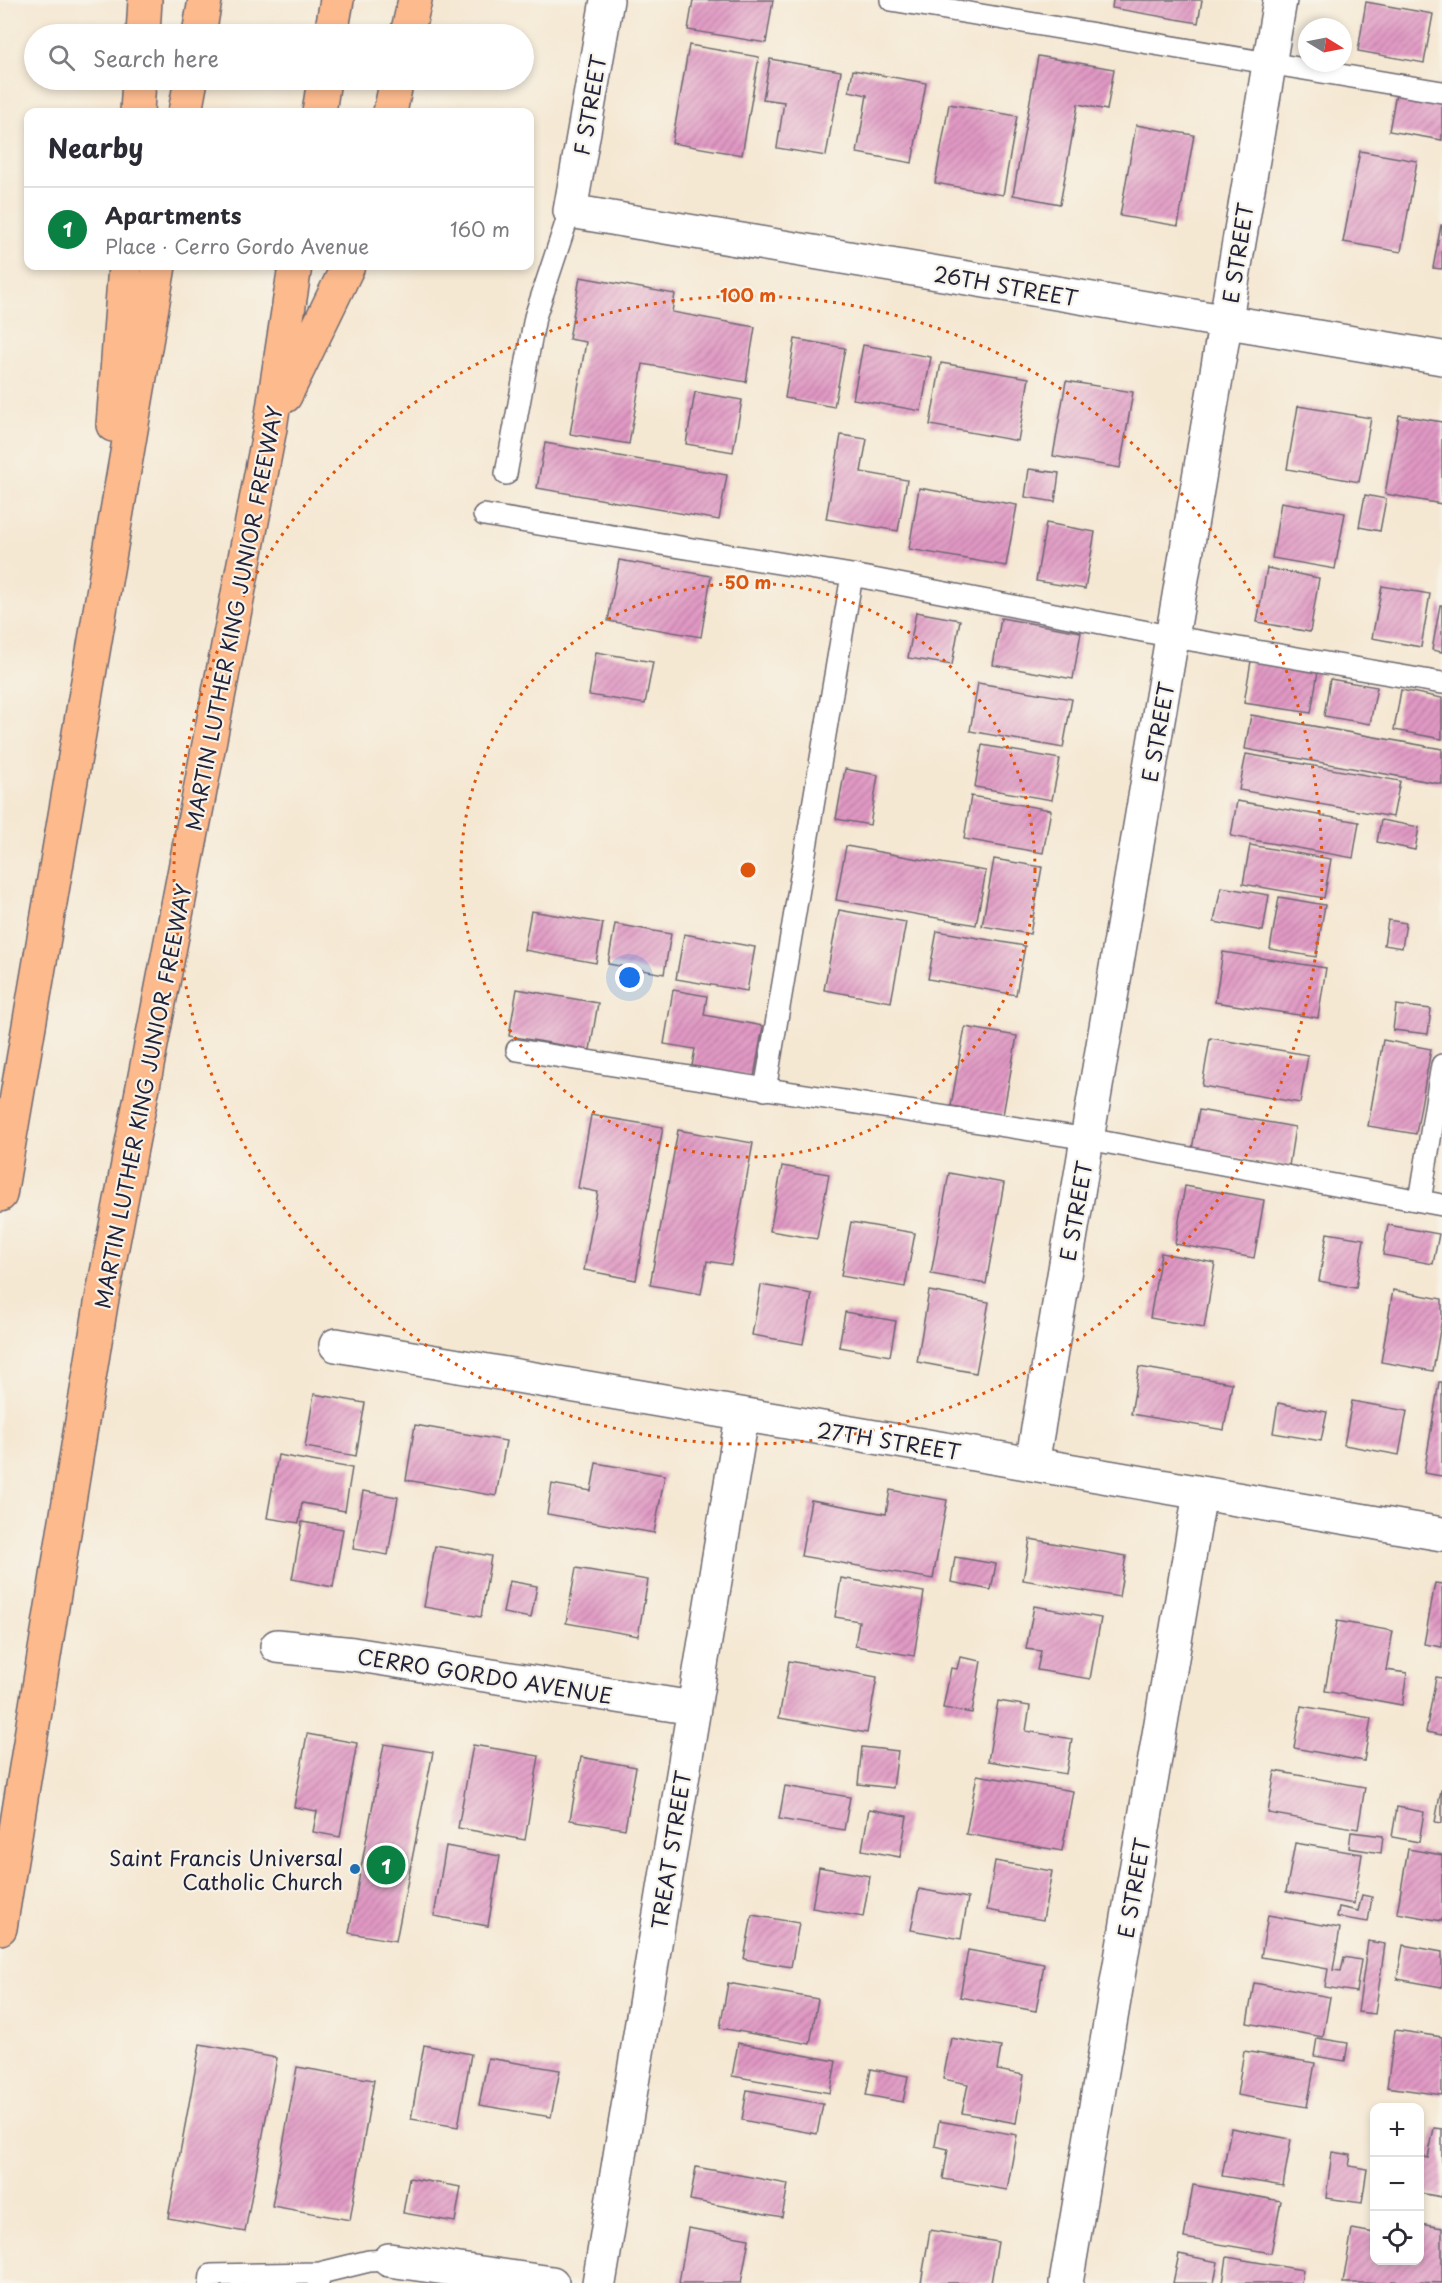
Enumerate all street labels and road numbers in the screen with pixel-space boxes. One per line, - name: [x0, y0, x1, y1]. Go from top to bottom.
- street label: F STREET: [564, 52, 614, 158]
- street label: E STREET: [1213, 200, 1261, 305]
- street label: 26TH STREET: [931, 257, 1081, 314]
- street label: MARTIN LUTHER KING JUNIOR FREEWAY: [176, 403, 290, 833]
- street label: E STREET: [1132, 679, 1182, 785]
- street label: MARTIN LUTHER KING JUNIOR FREEWAY: [85, 881, 199, 1311]
- street label: E STREET: [1050, 1158, 1100, 1264]
- street label: 27TH STREET: [815, 1413, 964, 1467]
- street label: CERRO GORDO AVENUE: [355, 1639, 615, 1711]
- street label: TREAT STREET: [642, 1768, 698, 1931]
- street label: E STREET: [1108, 1835, 1158, 1941]

